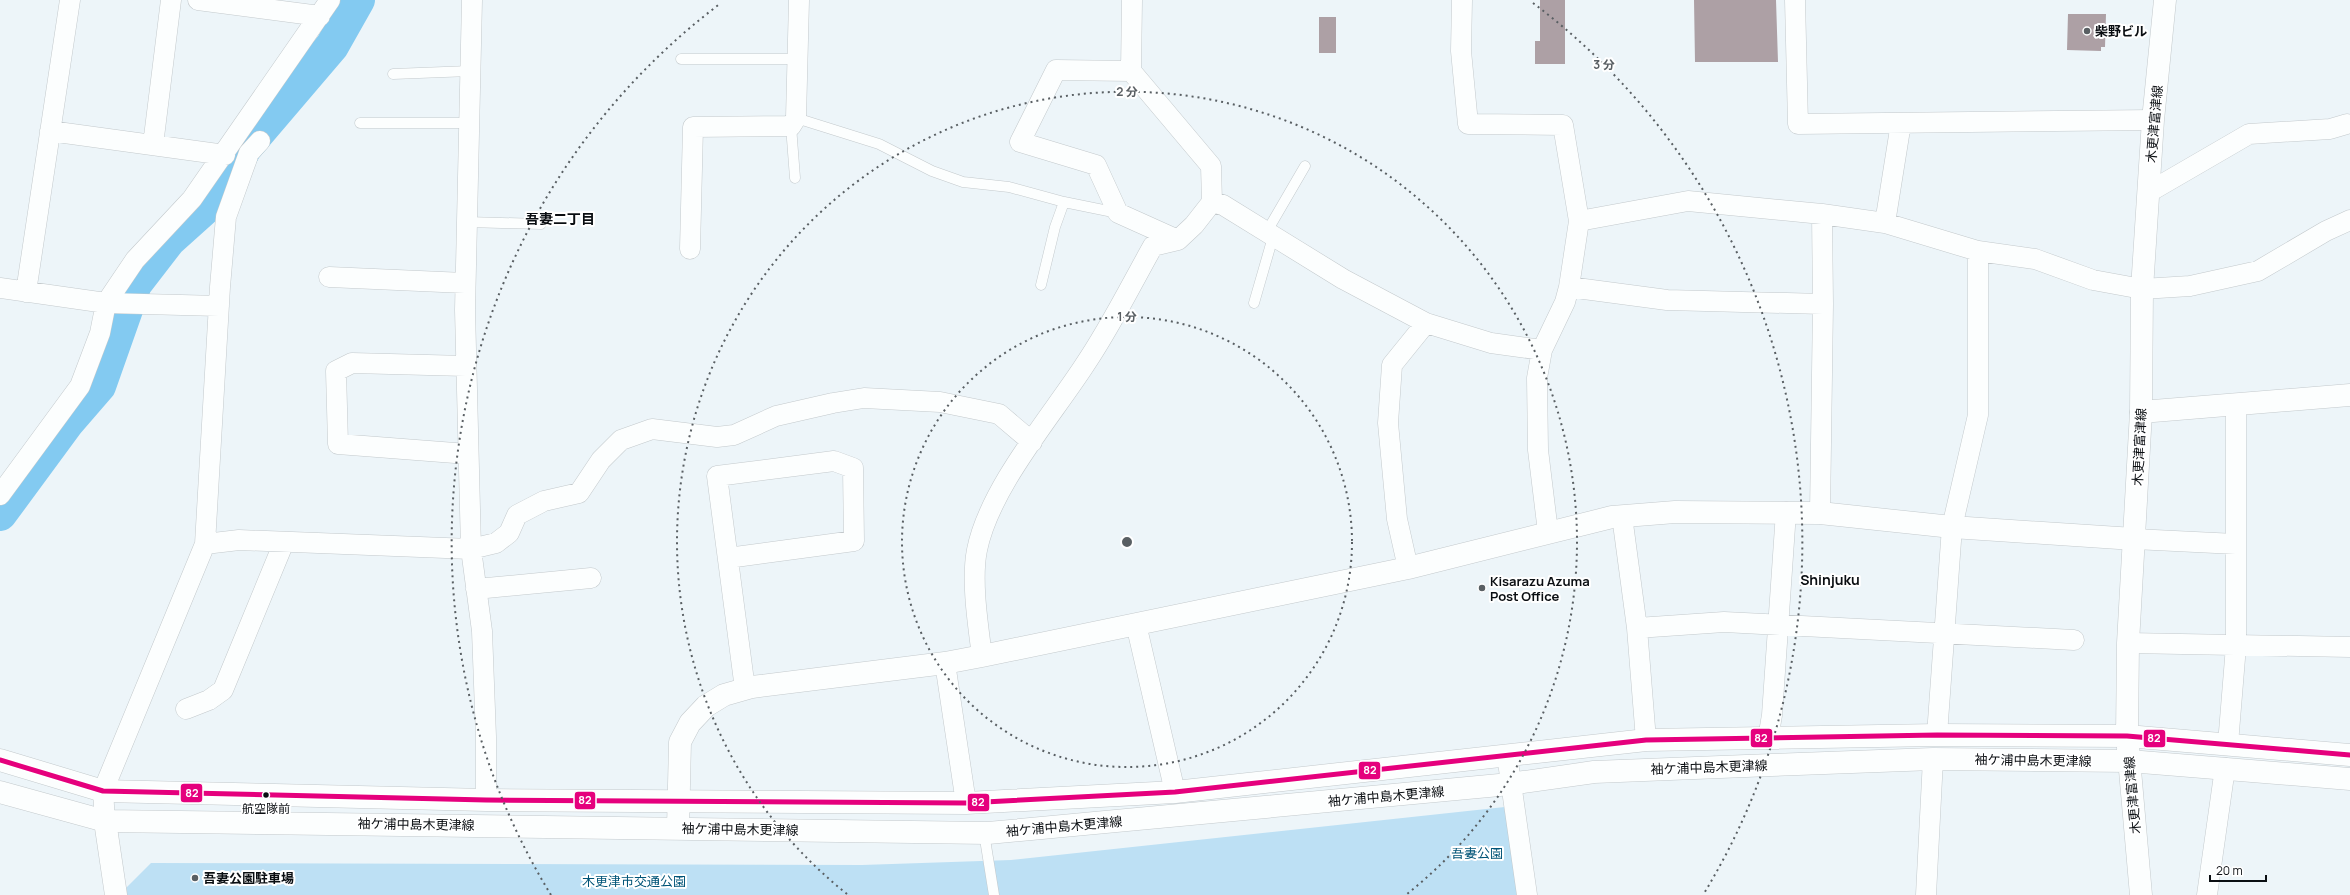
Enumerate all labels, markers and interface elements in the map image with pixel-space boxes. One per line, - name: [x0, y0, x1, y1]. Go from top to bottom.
- place label: 柴野ビル: [2095, 22, 2147, 40]
- marker: 柴野ビル: [2082, 26, 2092, 36]
- text: 3 分: [1593, 56, 1615, 73]
- text: 2 分: [1116, 83, 1138, 100]
- street label: 木更津富津線: [2142, 84, 2166, 164]
- district label: 吾妻二丁目: [525, 209, 595, 228]
- text: 1 分: [1117, 308, 1137, 325]
- street label: 木更津富津線: [2128, 408, 2150, 486]
- centre of rings: [1120, 535, 1134, 549]
- district label: Shinjuku: [1800, 570, 1860, 589]
- place label: Kisarazu Azuma Post Office: [1490, 572, 1590, 605]
- marker: Kisarazu Azuma Post Office: [1477, 583, 1487, 593]
- line badge: 82: [1750, 728, 1773, 748]
- line badge: 82: [2143, 729, 2166, 748]
- text: 82: [1754, 730, 1768, 745]
- text: 82: [2147, 730, 2161, 745]
- street label: 袖ケ浦中島木更津線: [1974, 750, 2092, 770]
- street label: 木更津富津線: [2120, 755, 2144, 835]
- street label: 袖ケ浦中島木更津線: [1650, 756, 1768, 778]
- line badge: 82: [1358, 761, 1381, 780]
- text: 82: [1363, 762, 1377, 777]
- street label: 袖ケ浦中島木更津線: [1327, 782, 1445, 810]
- line badge: 82: [180, 783, 203, 803]
- text: 82: [185, 785, 199, 800]
- marker: 航空隊前: [261, 790, 271, 800]
- line badge: 82: [574, 791, 596, 810]
- text: 82: [578, 792, 592, 807]
- line badge: 82: [967, 793, 990, 812]
- text: 82: [971, 794, 985, 809]
- place label: 航空隊前: [242, 800, 290, 817]
- street label: 袖ケ浦中島木更津線: [1005, 812, 1123, 840]
- street label: 袖ケ浦中島木更津線: [357, 814, 475, 834]
- street label: 袖ケ浦中島木更津線: [681, 819, 799, 839]
- park label: 吾妻公園: [1451, 844, 1503, 862]
- scale bar: [2210, 857, 2266, 883]
- text: 20 m: [2216, 862, 2243, 879]
- place label: 吾妻公園駐車場: [203, 869, 294, 887]
- park label: 木更津市交通公園: [582, 872, 686, 890]
- marker: 吾妻公園駐車場: [190, 873, 200, 883]

